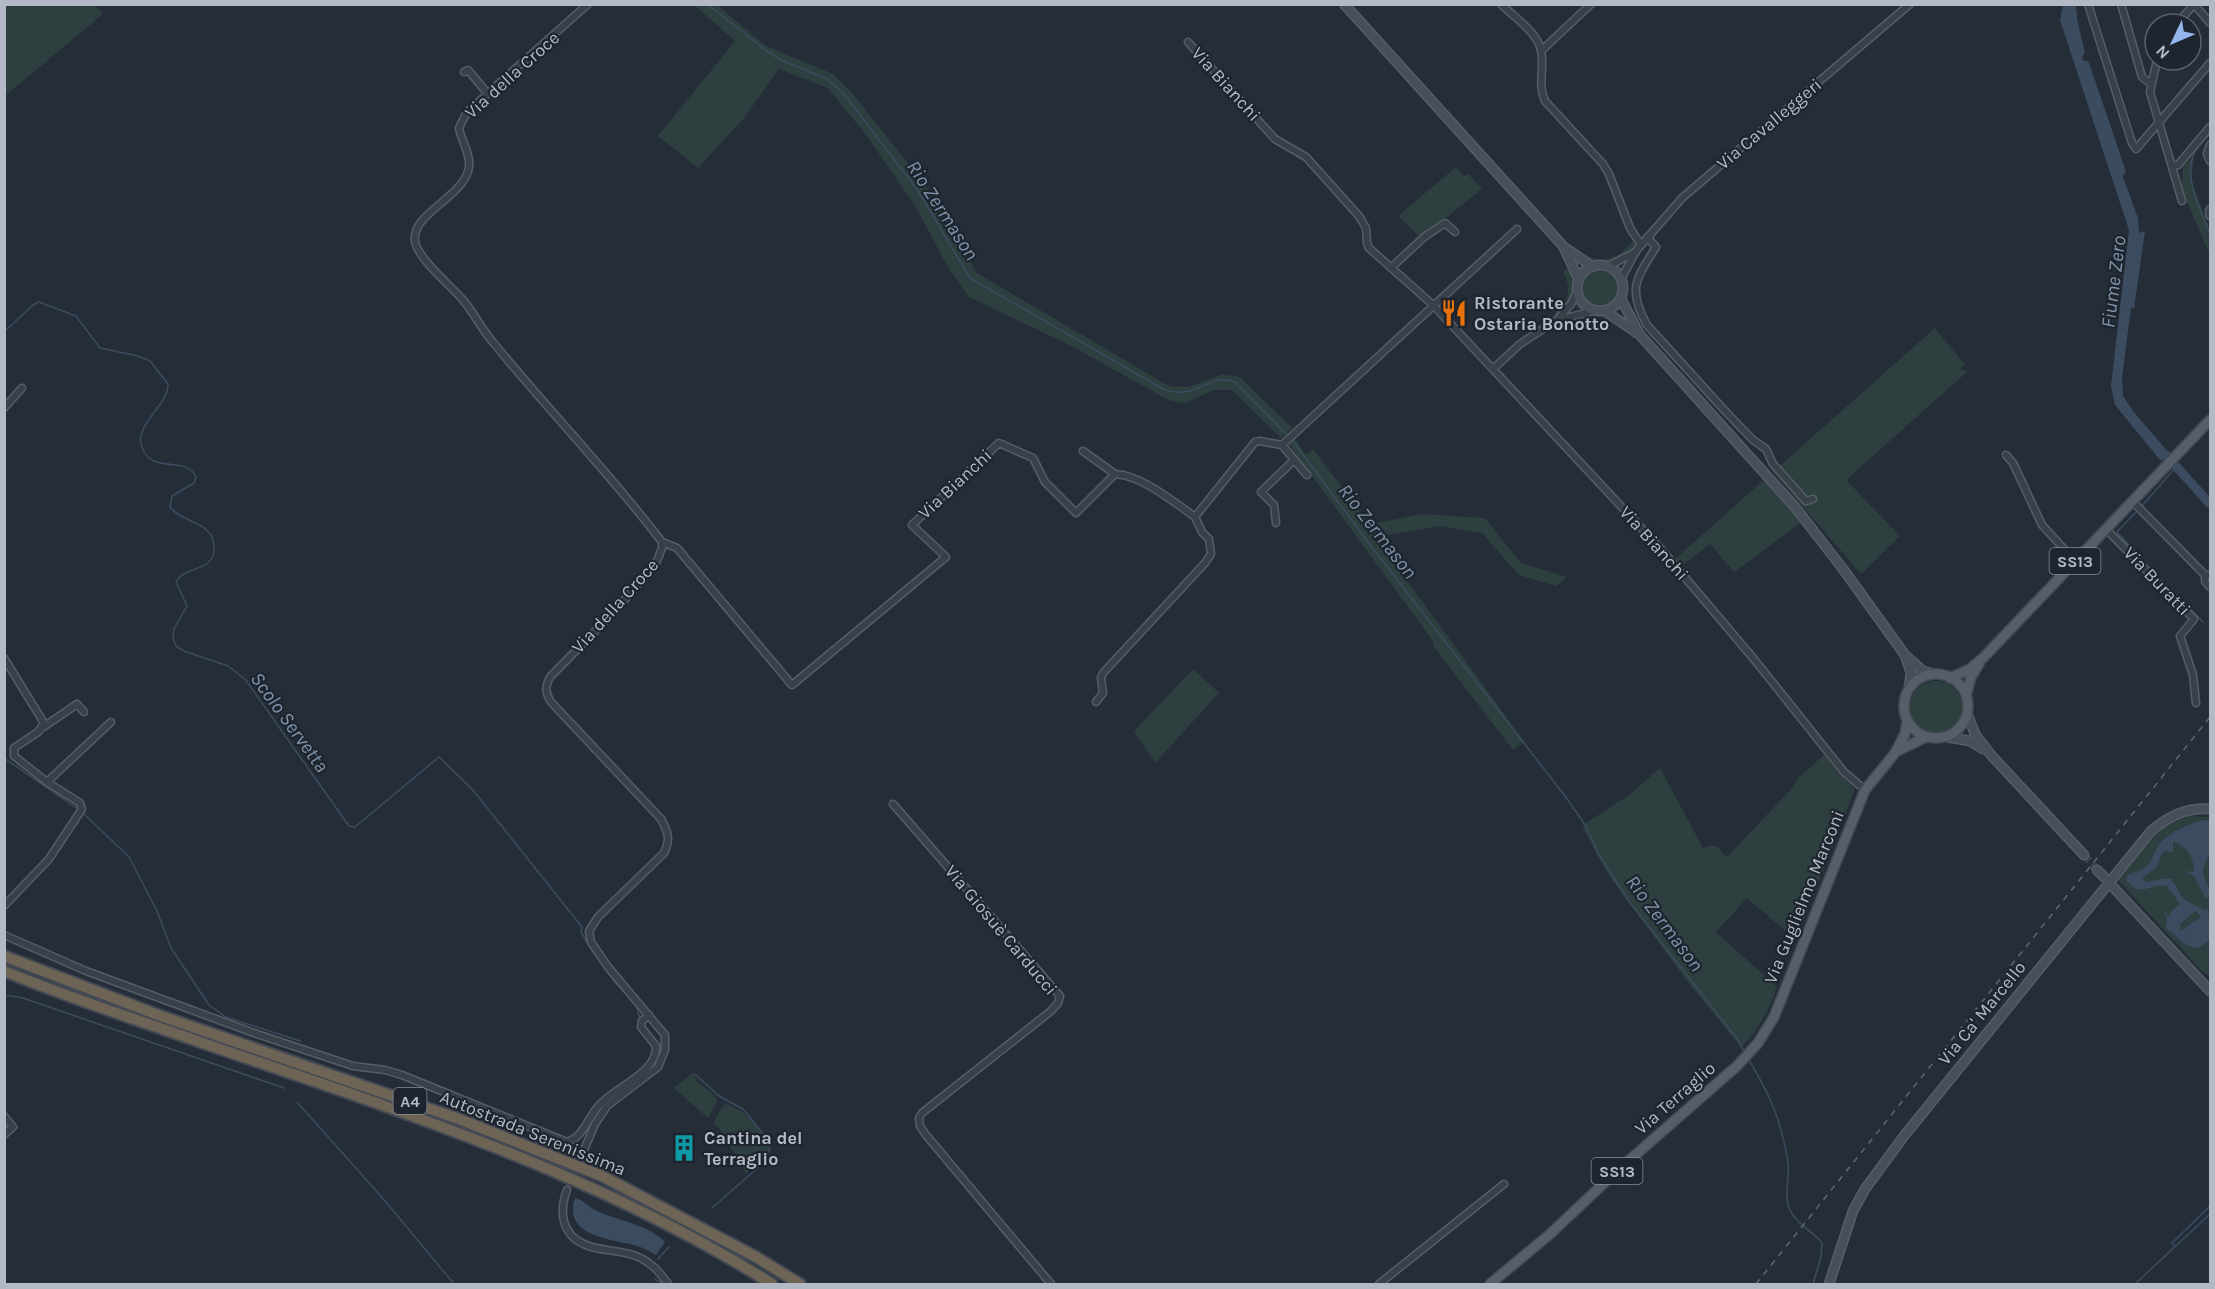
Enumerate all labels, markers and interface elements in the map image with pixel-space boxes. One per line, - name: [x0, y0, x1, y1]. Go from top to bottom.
- north arrow: [2143, 12, 2203, 72]
- street label: Via della Croce: [460, 27, 564, 123]
- text: N: [2152, 41, 2173, 63]
- street label: Via Bianchi: [1187, 42, 1265, 126]
- street label: Via Cavalleggeri: [1712, 74, 1826, 174]
- water label: Rio Zermason: [902, 156, 983, 264]
- water label: Fiume Zero: [2096, 234, 2131, 329]
- place label: Ristorante Ostaria Bonotto: [1474, 292, 1609, 335]
- restaurant icon: Ristorante Ostaria Bonotto: [1439, 298, 1469, 328]
- street label: Via Bianchi: [914, 444, 996, 524]
- water label: Rio Zermason: [1333, 479, 1422, 583]
- street label: Via Bianchi: [1615, 501, 1693, 585]
- street label: Via Buratti: [2119, 542, 2195, 620]
- road number: SS13: [2050, 548, 2100, 574]
- street label: Via della Croce: [567, 554, 663, 658]
- water label: Scolo Servetta: [246, 668, 334, 777]
- street label: Via Guglielmo Marconi: [1759, 807, 1849, 987]
- street label: Via Giosuè Carducci: [940, 860, 1062, 1000]
- water label: Rio Zermason: [1621, 871, 1708, 976]
- street label: Via Ca' Marcello: [1933, 957, 2031, 1069]
- street label: Via Terraglio: [1630, 1057, 1720, 1139]
- street label: Autostrada Serenissima: [437, 1086, 629, 1180]
- road number: A4: [394, 1088, 426, 1114]
- place label: Cantina del Terraglio: [704, 1127, 803, 1170]
- building icon: Cantina del Terraglio: [669, 1133, 699, 1163]
- road number: SS13: [1592, 1158, 1642, 1184]

